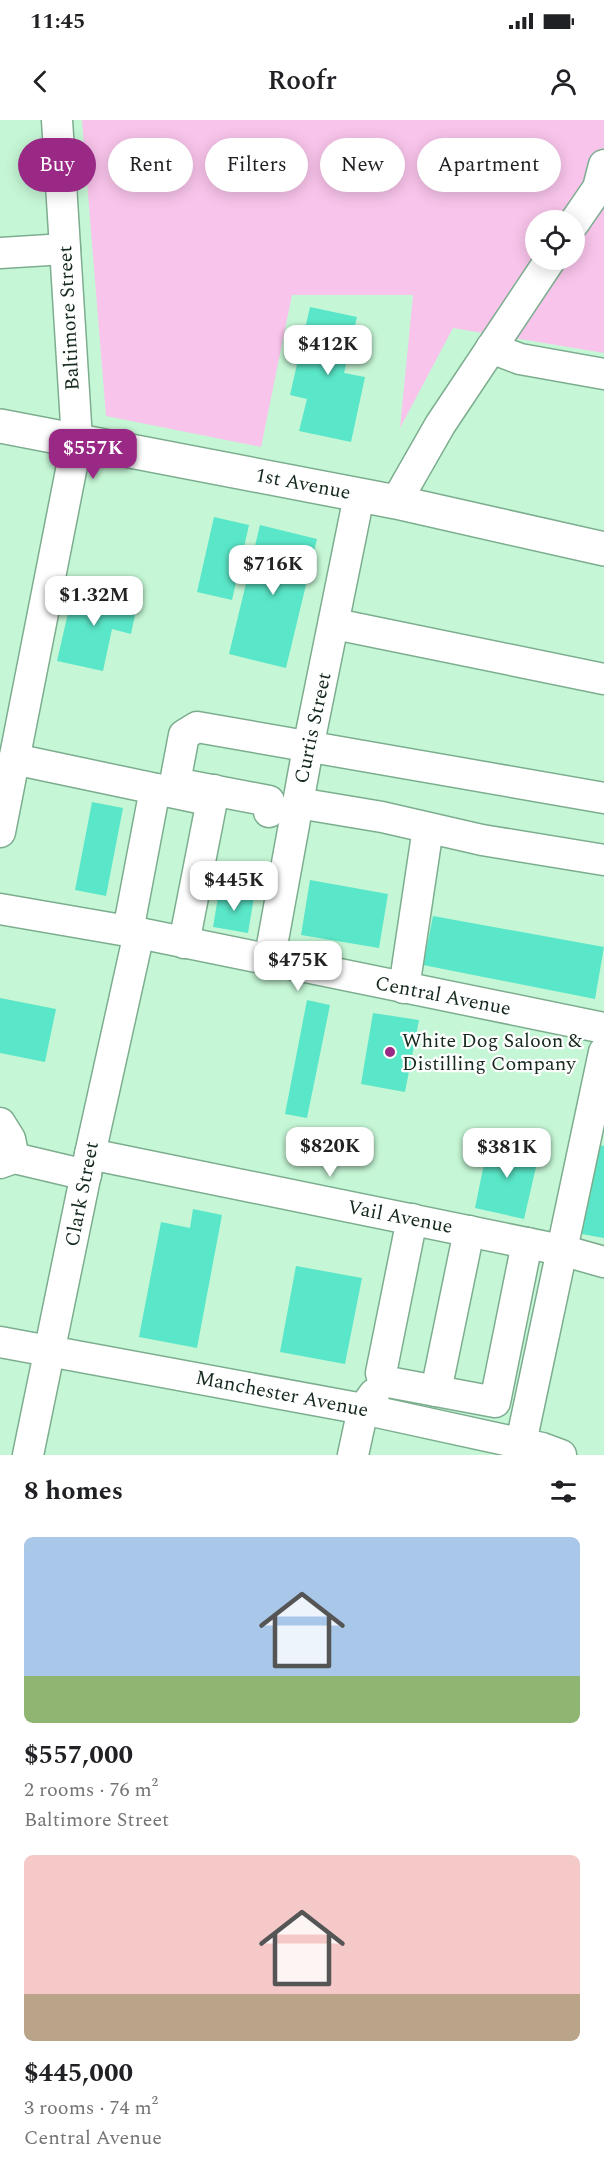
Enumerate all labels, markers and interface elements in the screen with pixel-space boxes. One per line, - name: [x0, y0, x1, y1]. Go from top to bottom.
- text: 11:45: [30, 5, 85, 38]
- text: Roofr: [267, 60, 337, 102]
- icon: back: [24, 65, 57, 98]
- icon: person: [547, 65, 580, 98]
- chip: Buy: [18, 138, 96, 192]
- chip: Rent: [108, 138, 193, 192]
- chip: Filters: [205, 138, 308, 192]
- chip: New: [320, 138, 405, 192]
- chip: Apartment: [417, 138, 561, 192]
- map controls: [525, 210, 585, 270]
- button: locate: [525, 210, 585, 270]
- street label: Baltimore Street: [50, 245, 88, 391]
- pin: $412K: [286, 325, 370, 376]
- text: $412K: [298, 329, 358, 359]
- pin: $557K: [51, 429, 135, 480]
- text: $557K: [63, 433, 123, 463]
- street label: 1st Avenue: [253, 460, 353, 508]
- pin: $716K: [231, 545, 315, 596]
- text: $716K: [243, 549, 303, 579]
- pin: $1.32M: [45, 576, 143, 627]
- text: $1.32M: [59, 580, 129, 610]
- street label: Curtis Street: [287, 670, 339, 786]
- pin: $445K: [192, 861, 276, 912]
- text: $445K: [204, 865, 264, 895]
- pin: $475K: [256, 941, 340, 992]
- text: $475K: [268, 945, 328, 975]
- street label: Central Avenue: [372, 968, 514, 1024]
- place label: White Dog Saloon & Distilling Company: [402, 1026, 582, 1079]
- marker: White Dog Saloon & Distilling Company: [383, 1045, 397, 1059]
- pin: $820K: [288, 1127, 372, 1178]
- pin: $381K: [465, 1128, 549, 1179]
- text: $820K: [300, 1131, 360, 1161]
- text: $381K: [477, 1132, 537, 1162]
- street label: Clark Street: [57, 1139, 107, 1249]
- street label: Vail Avenue: [345, 1192, 455, 1242]
- street label: Manchester Avenue: [193, 1363, 371, 1425]
- text: 8 homes: [24, 1471, 123, 1511]
- icon: filters: [547, 1475, 580, 1508]
- icon: home: [248, 1576, 356, 1684]
- text: $557,000: [24, 1735, 133, 1775]
- text: 2 rooms · 76 m²: [24, 1775, 158, 1805]
- text: Baltimore Street: [24, 1805, 169, 1835]
- icon: home: [248, 1894, 356, 2002]
- text: $445,000: [24, 2053, 133, 2093]
- text: 3 rooms · 74 m²: [24, 2093, 158, 2123]
- text: Central Avenue: [24, 2123, 162, 2153]

